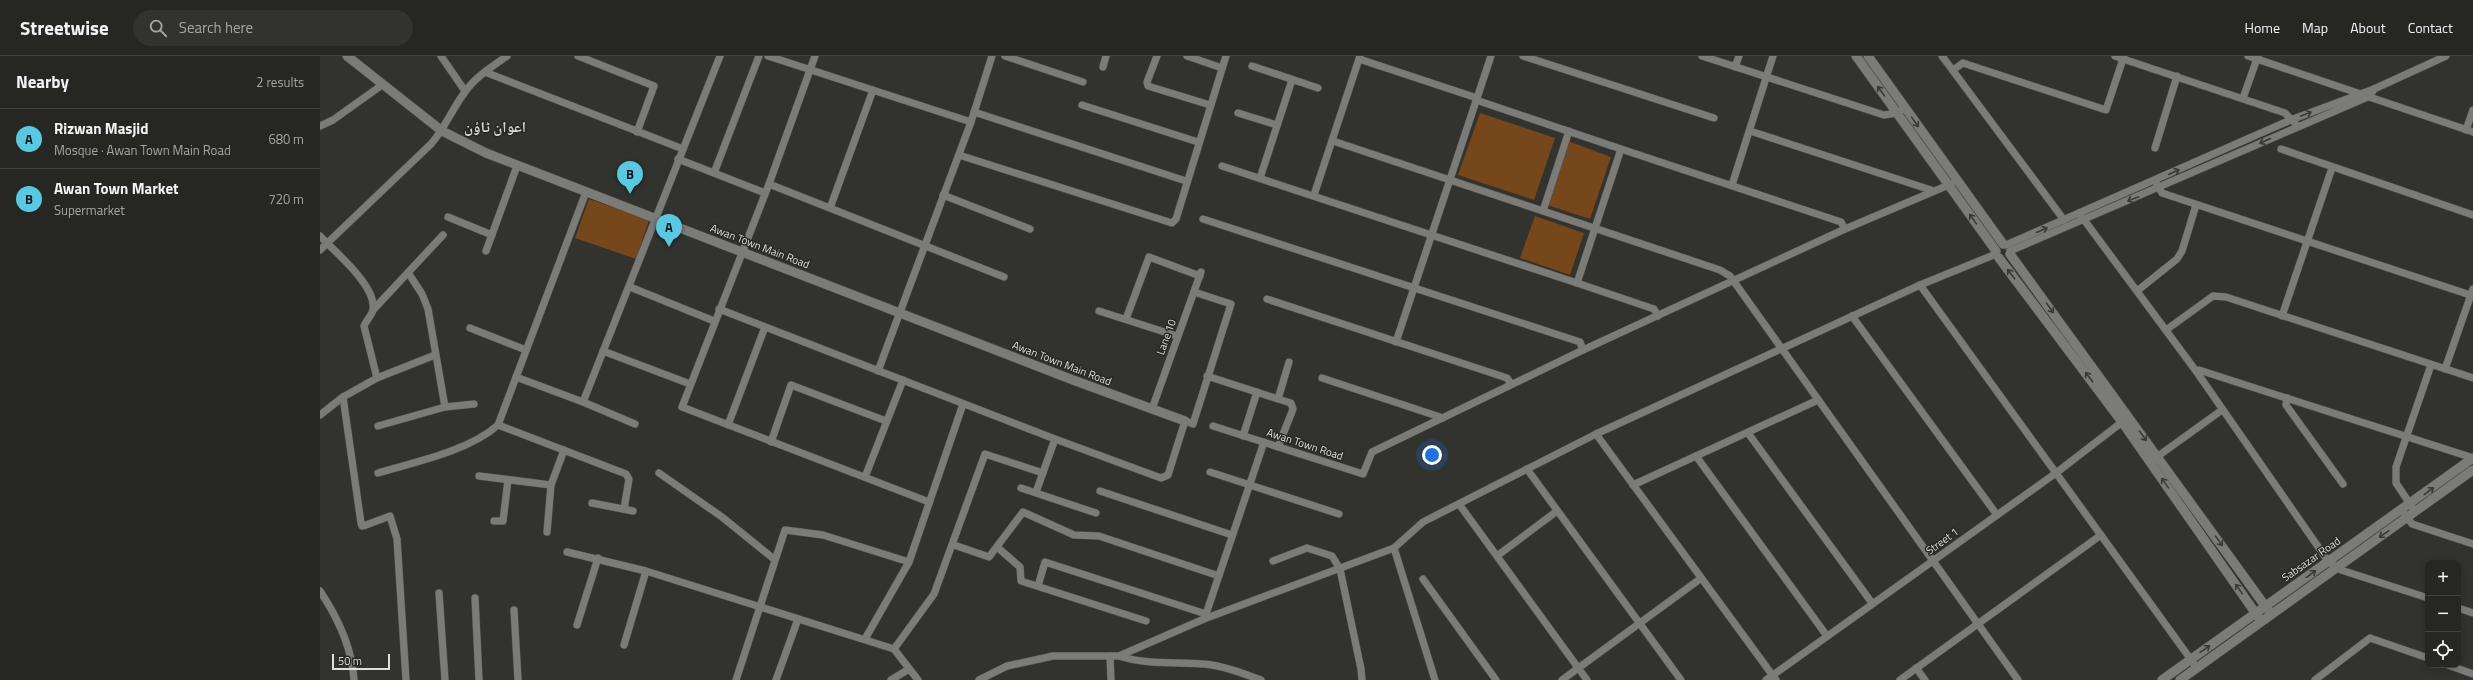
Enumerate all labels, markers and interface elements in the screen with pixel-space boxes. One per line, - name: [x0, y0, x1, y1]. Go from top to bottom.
- search box: [133, 10, 413, 46]
- text: Streetwise: [20, 13, 109, 42]
- text: Search here: [179, 16, 253, 39]
- icon: search: [147, 17, 169, 39]
- text: Home: [2245, 17, 2280, 38]
- text: Map: [2302, 17, 2328, 38]
- text: About: [2350, 17, 2386, 38]
- text: Contact: [2408, 17, 2453, 38]
- text: Nearby: [16, 69, 69, 95]
- text: 2 results: [256, 72, 304, 92]
- one-way arrow: [1877, 85, 1885, 96]
- one-way arrow: [2299, 110, 2311, 118]
- district label: اعوان ٹاؤن: [464, 115, 526, 138]
- one-way arrow: [1911, 116, 1919, 127]
- text: Rizwan Masjid: [54, 117, 148, 140]
- text: A: [25, 129, 33, 149]
- text: 680 m: [268, 129, 304, 149]
- one-way arrow: [2259, 138, 2271, 145]
- text: Mosque · Awan Town Main Road: [54, 140, 231, 160]
- pin: B: [617, 161, 643, 194]
- one-way arrow: [2167, 168, 2179, 175]
- text: Awan Town Market: [54, 177, 179, 200]
- text: B: [25, 189, 33, 209]
- text: 720 m: [268, 189, 304, 209]
- one-way arrow: [2127, 196, 2139, 203]
- text: Supermarket: [54, 200, 125, 220]
- pin: A: [656, 214, 682, 247]
- one-way arrow: [1969, 214, 1977, 225]
- street label: Awan Town Main Road: [708, 220, 812, 272]
- one-way arrow: [2035, 225, 2047, 233]
- one-way arrow: [2006, 268, 2015, 279]
- one-way arrow: [2046, 303, 2054, 314]
- street label: Lane 10: [1152, 317, 1180, 357]
- street label: Awan Town Main Road: [1010, 337, 1114, 389]
- one-way arrow: [2085, 372, 2093, 383]
- street label: Awan Town Road: [1265, 424, 1345, 464]
- one-way arrow: [2139, 430, 2147, 441]
- your location: [1422, 445, 1442, 465]
- one-way arrow: [2161, 478, 2169, 489]
- one-way arrow: [2423, 487, 2434, 495]
- street label: Street 1: [1922, 524, 1962, 558]
- one-way arrow: [2379, 529, 2390, 538]
- street label: Sabsazar Road: [2278, 533, 2344, 585]
- one-way arrow: [2215, 535, 2223, 546]
- map controls: [2425, 560, 2461, 668]
- button: +: [2425, 560, 2461, 596]
- one-way arrow: [2305, 570, 2316, 578]
- one-way arrow: [2235, 584, 2243, 595]
- button: −: [2425, 596, 2461, 632]
- button: locate: [2425, 632, 2461, 668]
- one-way arrow: [2199, 645, 2210, 653]
- scale bar: [332, 652, 390, 671]
- text: 50 m: [338, 653, 362, 669]

